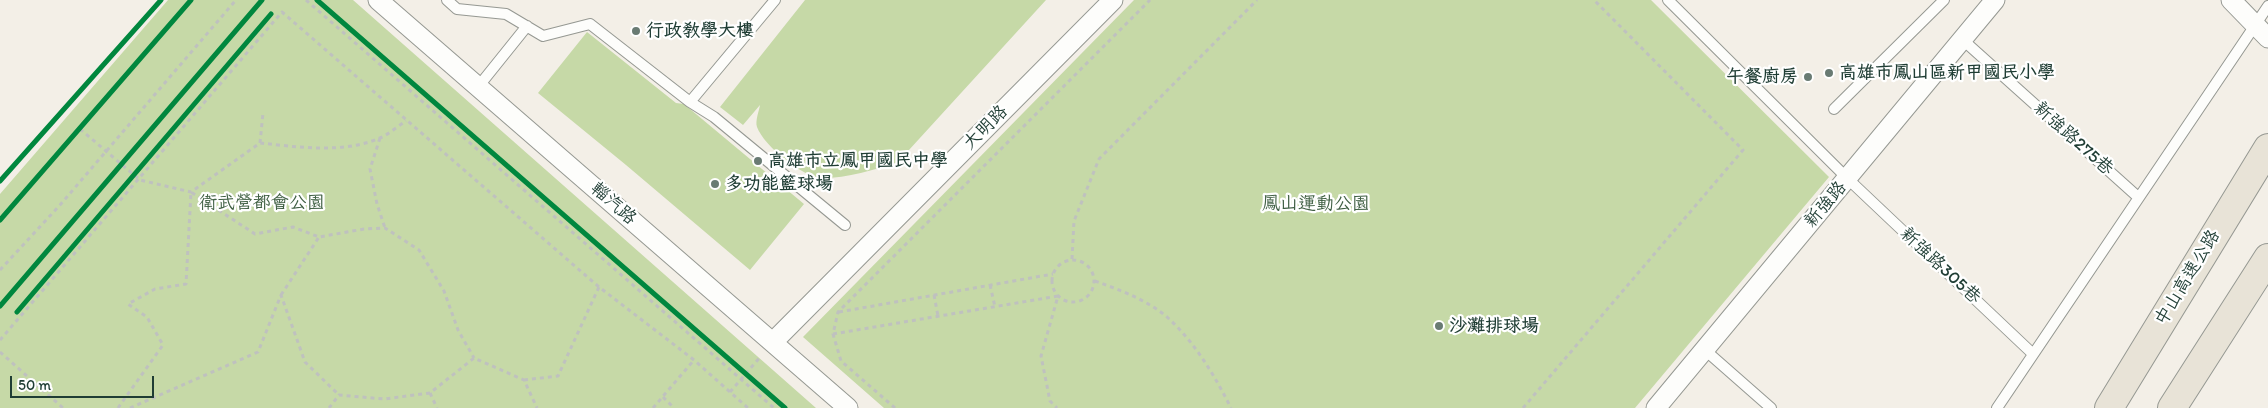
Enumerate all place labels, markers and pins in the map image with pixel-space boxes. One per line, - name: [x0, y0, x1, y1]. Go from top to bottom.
- place label: 行政教學大樓: [646, 20, 754, 42]
- marker: 行政教學大樓: [630, 25, 642, 37]
- place label: 高雄市鳳山區新甲國民小學: [1839, 62, 2055, 84]
- place label: 午餐廚房: [1726, 66, 1798, 88]
- marker: 高雄市鳳山區新甲國民小學: [1823, 67, 1835, 79]
- marker: 午餐廚房: [1802, 71, 1814, 83]
- place label: 高雄市立鳳甲國民中學: [768, 150, 948, 172]
- marker: 高雄市立鳳甲國民中學: [752, 155, 764, 167]
- place label: 多功能籃球場: [725, 173, 833, 195]
- marker: 多功能籃球場: [709, 178, 721, 190]
- place label: 沙灘排球場: [1449, 315, 1539, 337]
- marker: 沙灘排球場: [1433, 320, 1445, 332]

